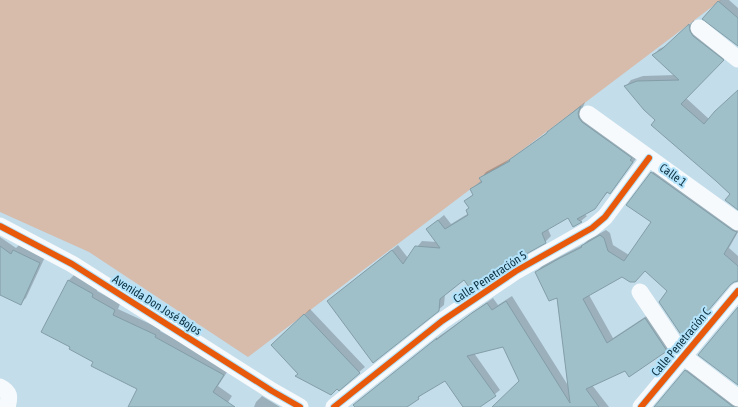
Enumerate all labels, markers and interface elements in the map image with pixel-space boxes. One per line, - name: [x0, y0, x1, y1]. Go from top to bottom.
- street label: Calle 1: [657, 161, 690, 190]
- street label: Calle Penetración 5: [451, 248, 529, 306]
- street label: Avenida Don José Bojos: [110, 272, 204, 338]
- street label: Calle Penetración C: [648, 305, 714, 379]

